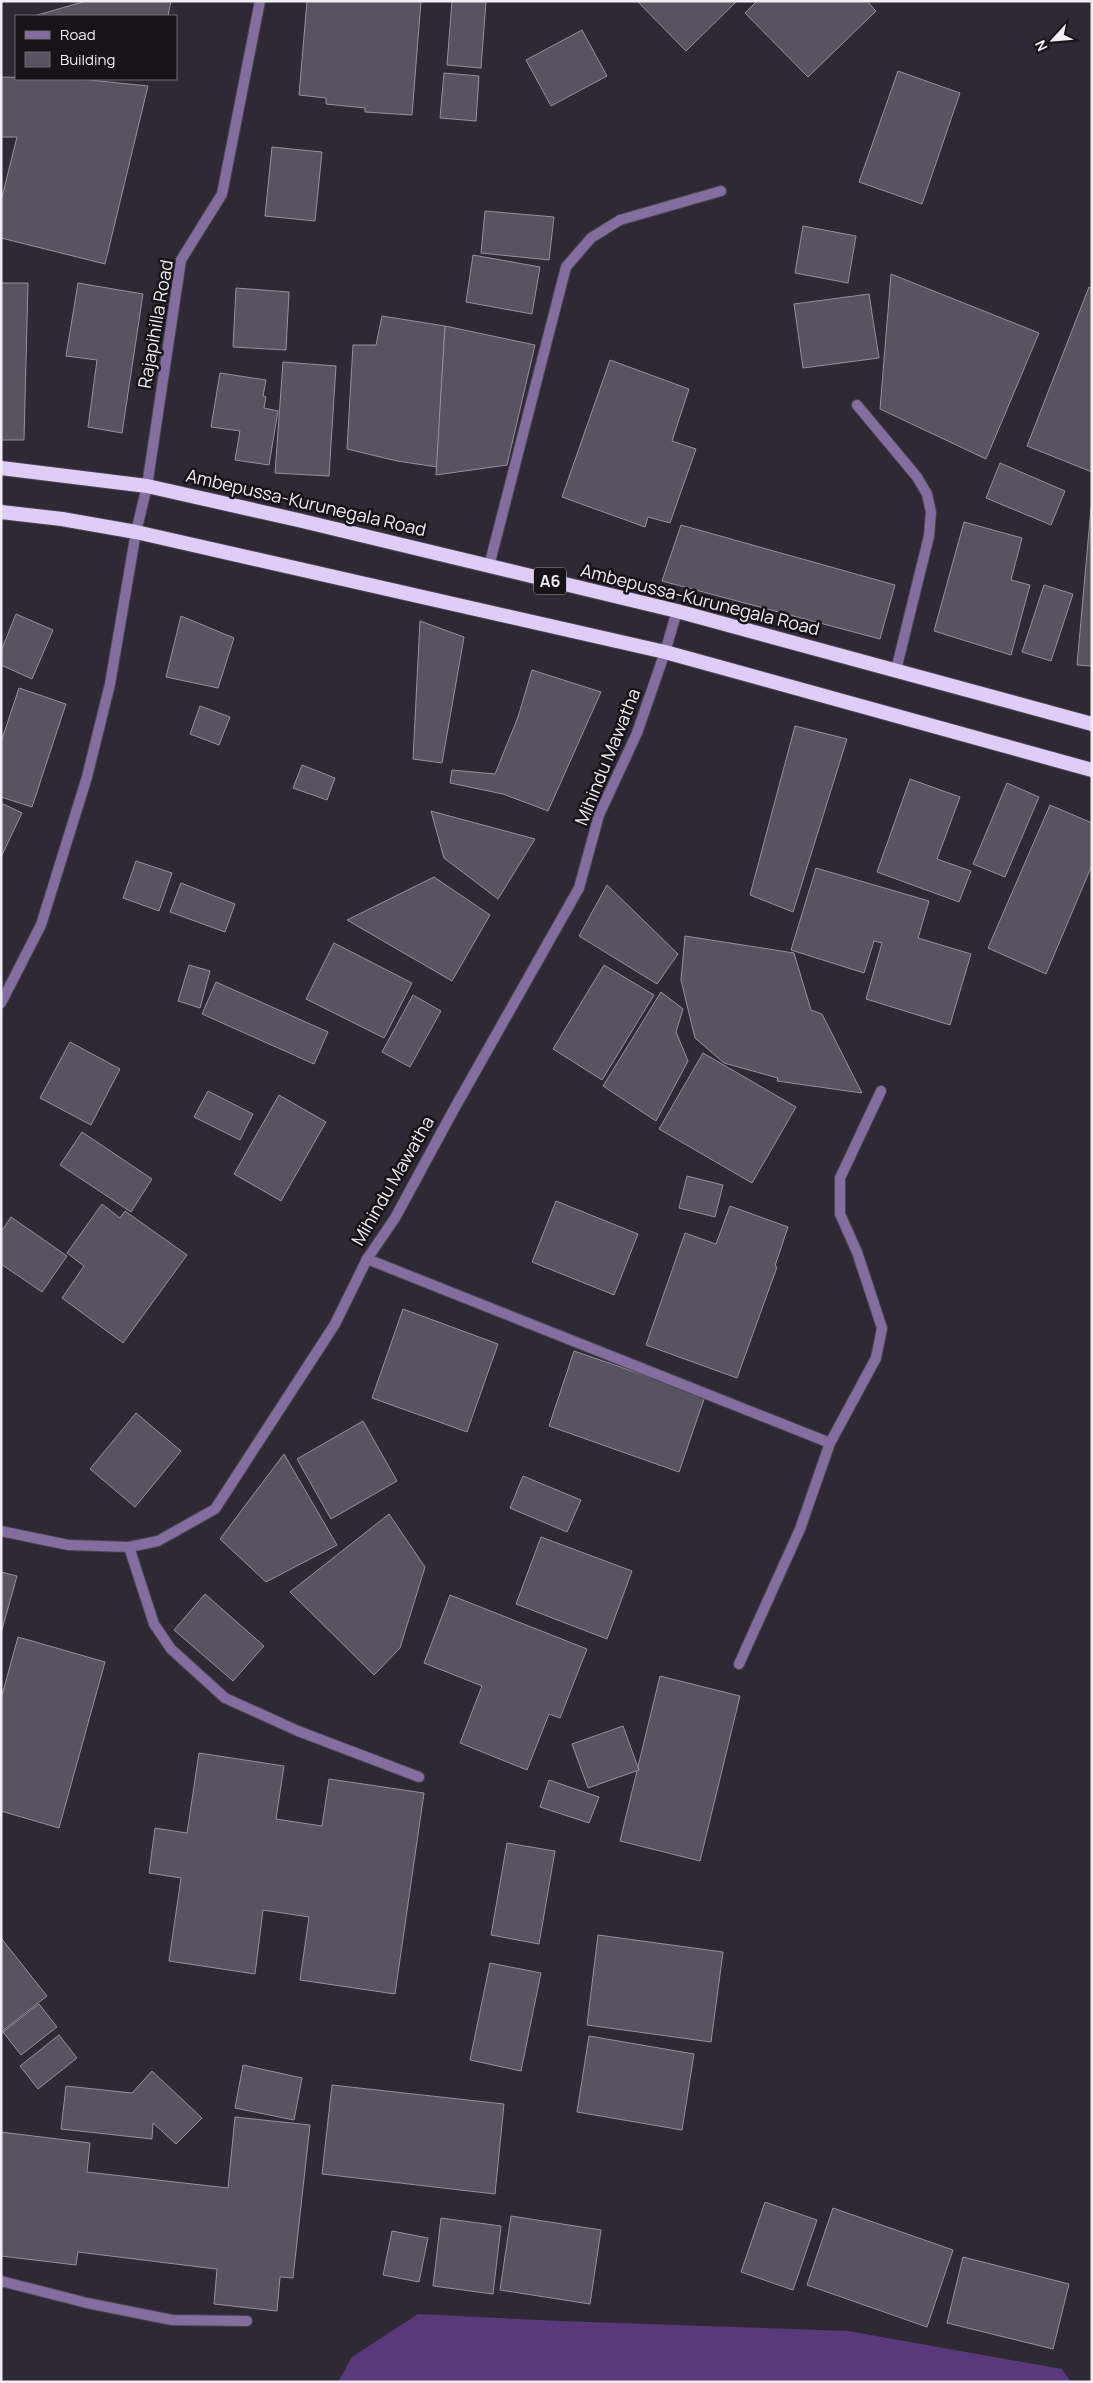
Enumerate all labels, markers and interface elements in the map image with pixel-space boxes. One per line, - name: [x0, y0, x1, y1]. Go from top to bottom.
- legend: [15, 15, 178, 80]
- north arrow: [1028, 15, 1078, 65]
- text: Road: [60, 24, 96, 45]
- text: N: [1030, 37, 1052, 55]
- text: Building: [60, 49, 115, 70]
- street label: Rajapihilla Road: [132, 258, 178, 390]
- street label: Ambepussa-Kurunegala Road: [184, 463, 429, 541]
- street label: Ambepussa-Kurunegala Road: [578, 558, 822, 640]
- road number: A6: [534, 568, 566, 594]
- street label: Mihindu Mawatha: [569, 685, 646, 829]
- street label: Mihindu Mawatha: [345, 1111, 439, 1250]

